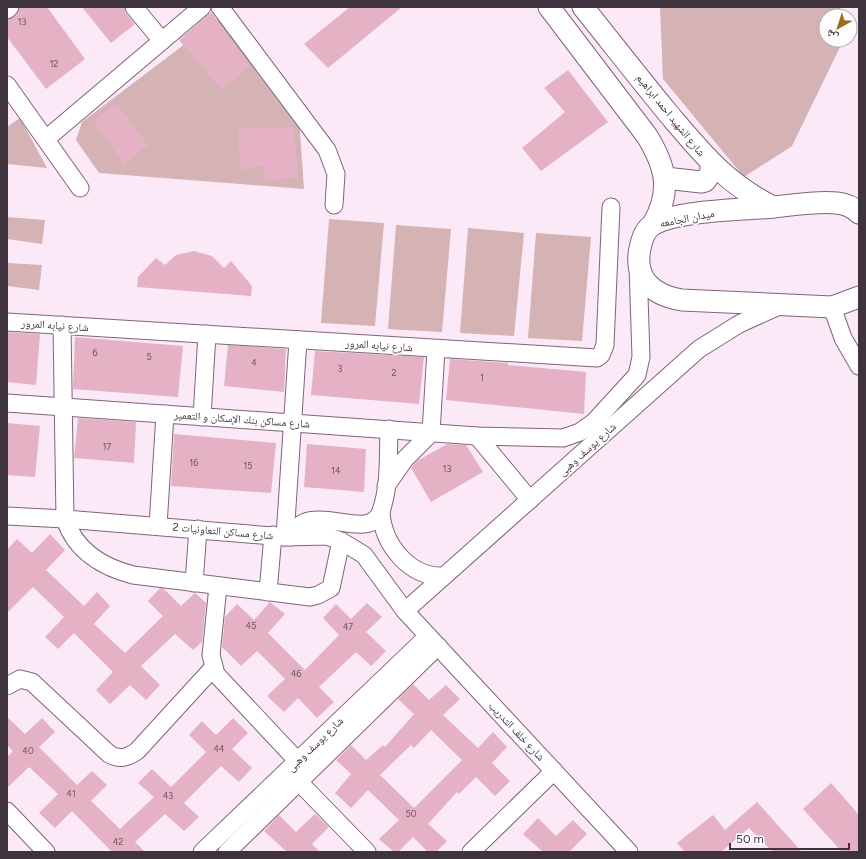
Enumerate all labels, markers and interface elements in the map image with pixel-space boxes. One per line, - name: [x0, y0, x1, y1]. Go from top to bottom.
- north arrow: [818, 8, 858, 48]
- house number: 13: [18, 16, 26, 27]
- text: ش: [823, 26, 841, 44]
- house number: 12: [50, 58, 58, 69]
- street label: شارع الشهيد احمد ابراهيم: [633, 72, 708, 160]
- street label: ميدان الجامعه: [659, 207, 716, 230]
- street label: شارع نيابه المرور: [20, 317, 89, 334]
- street label: شارع نيابه المرور: [344, 337, 413, 354]
- house number: 6: [92, 347, 98, 358]
- house number: 5: [146, 351, 152, 362]
- house number: 4: [251, 357, 257, 368]
- house number: 3: [338, 363, 343, 374]
- house number: 2: [391, 367, 397, 378]
- house number: 1: [480, 372, 484, 383]
- street label: شارع مساكن بنك الإسكان و التعمير: [173, 408, 310, 431]
- street label: شارع يوسف وهبى: [556, 420, 619, 479]
- house number: 17: [103, 441, 111, 452]
- house number: 16: [190, 457, 198, 468]
- house number: 15: [244, 460, 252, 471]
- house number: 13: [443, 463, 451, 474]
- house number: 14: [331, 465, 341, 476]
- street label: شارع مساكن التعاونيات 2: [172, 521, 274, 542]
- house number: 45: [246, 620, 256, 631]
- house number: 47: [343, 621, 353, 632]
- house number: 46: [291, 668, 301, 679]
- street label: شارع خلف التدريب: [486, 699, 547, 764]
- street label: شارع يوسف وهبى: [285, 714, 346, 774]
- house number: 44: [213, 743, 225, 754]
- house number: 40: [22, 745, 34, 756]
- house number: 41: [66, 788, 76, 799]
- house number: 43: [163, 790, 173, 801]
- house number: 50: [406, 808, 417, 819]
- scale bar: [730, 825, 849, 851]
- text: 50 m: [736, 832, 764, 846]
- house number: 42: [113, 836, 123, 847]

